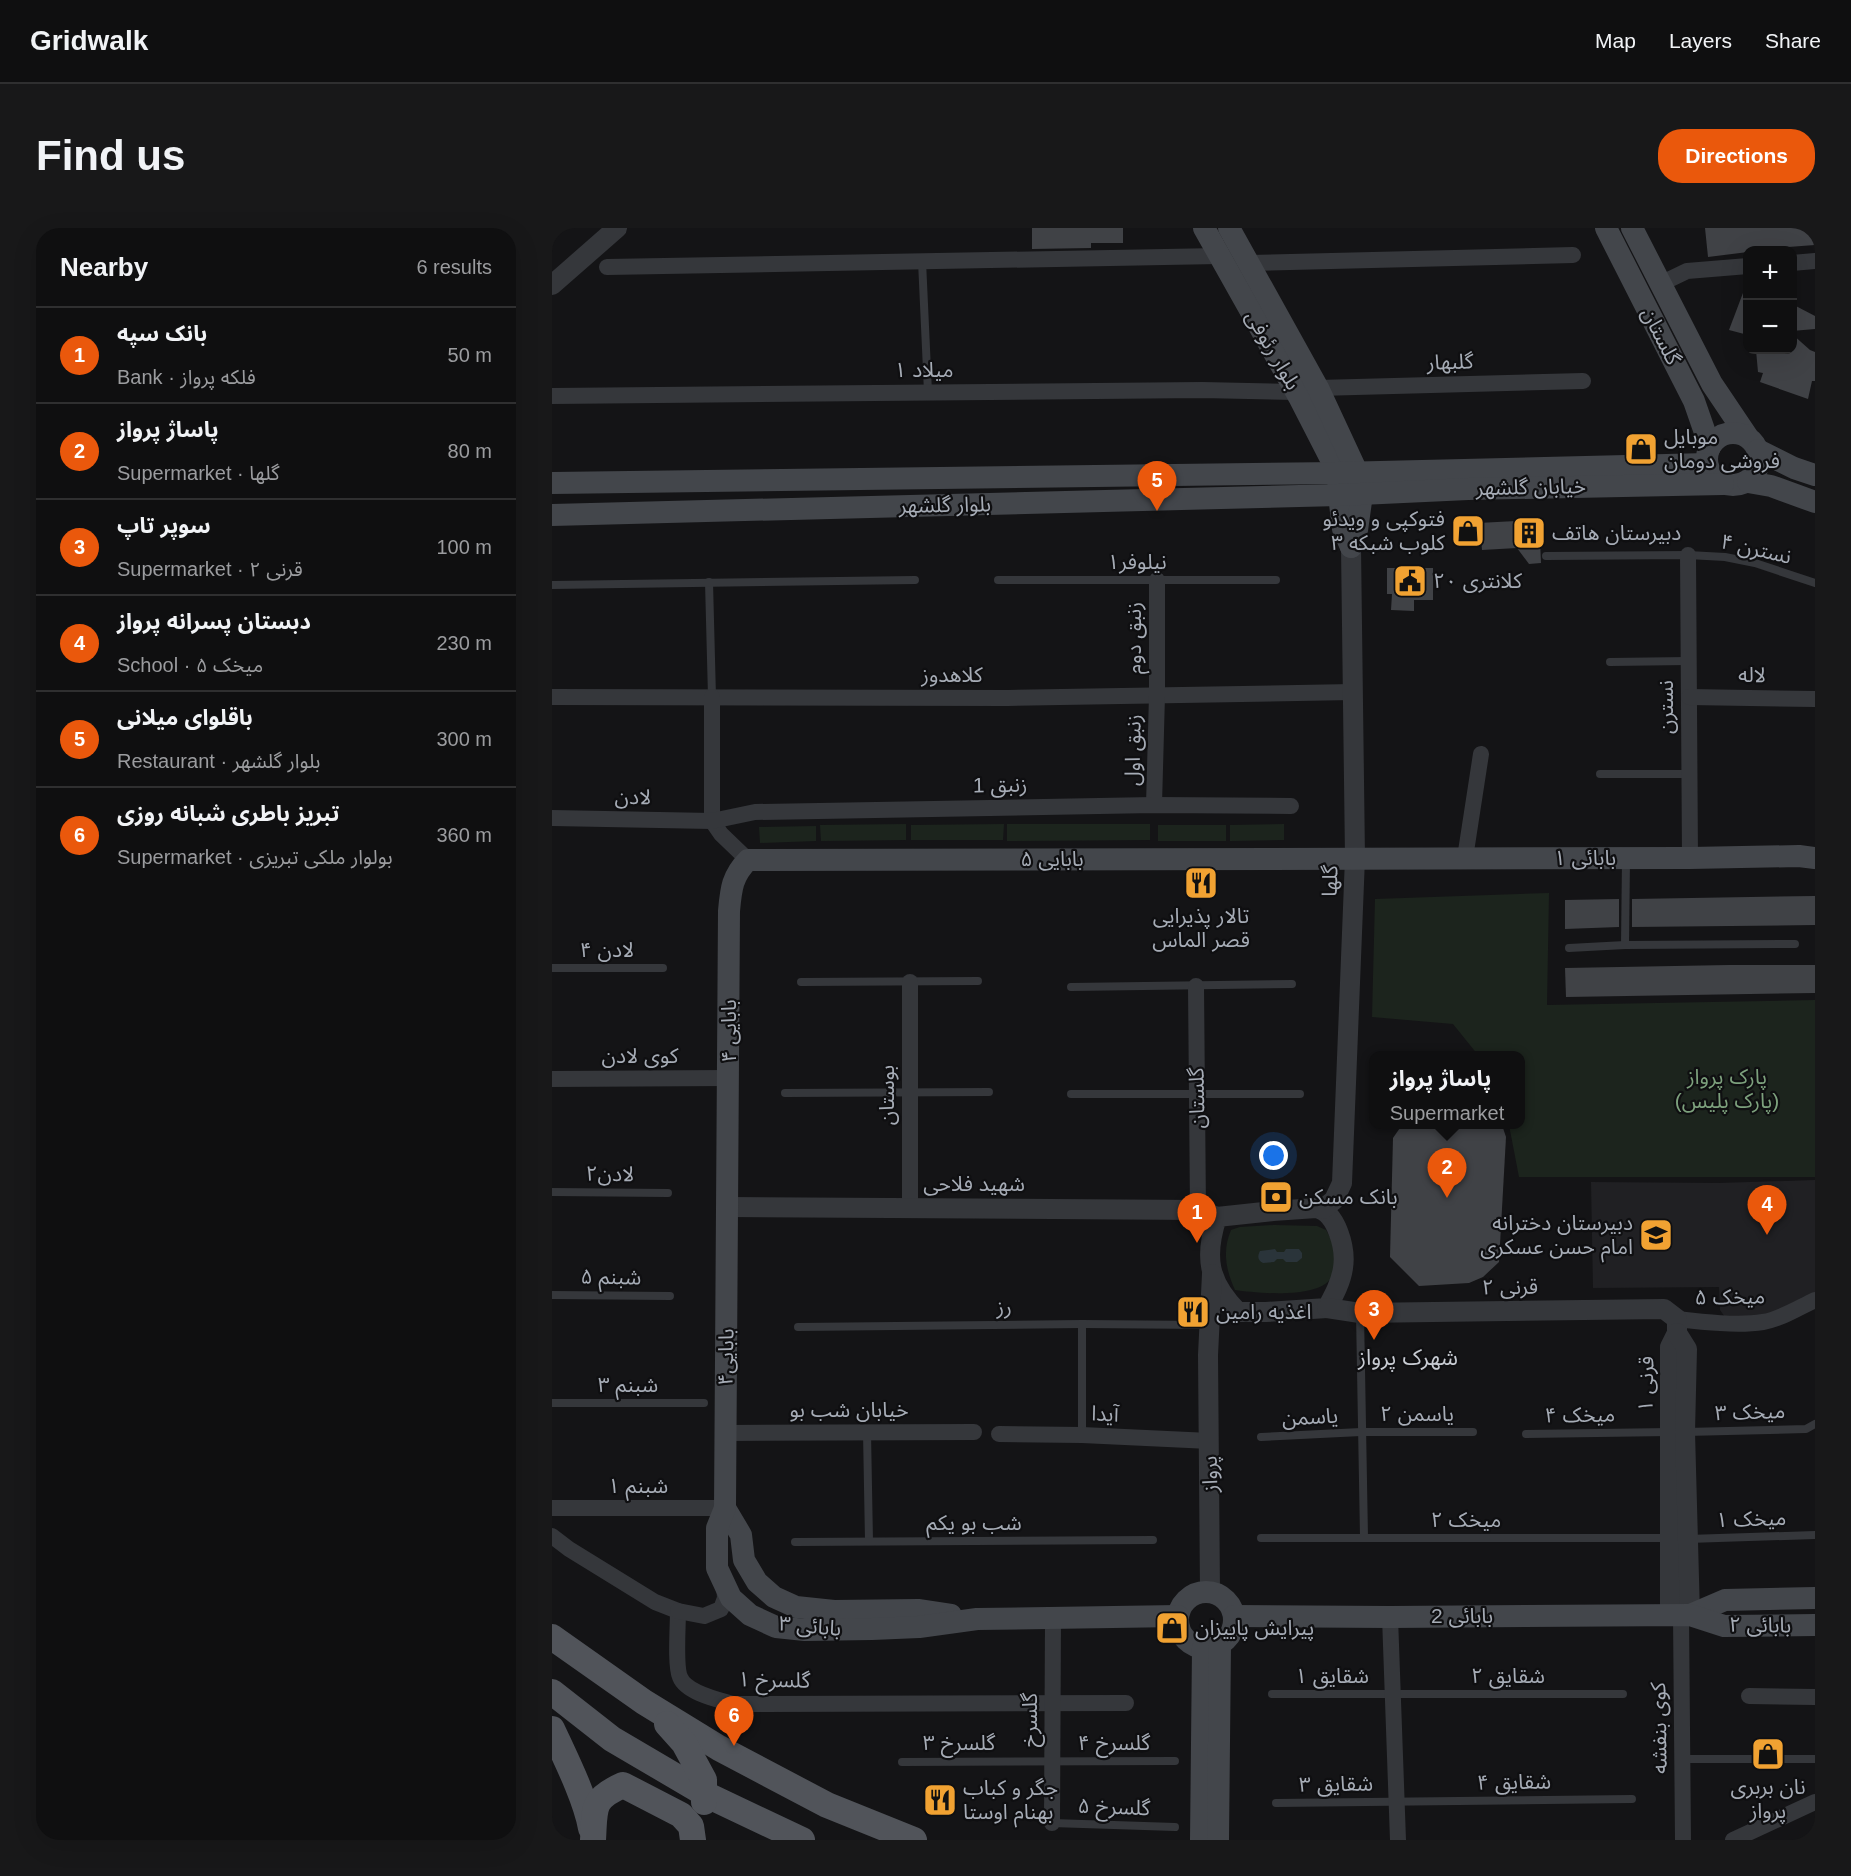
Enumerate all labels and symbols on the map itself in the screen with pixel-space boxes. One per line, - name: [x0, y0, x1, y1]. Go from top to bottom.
- street label: گلستان: [1636, 303, 1686, 369]
- street label: بلوار رئوفی: [1241, 306, 1305, 394]
- street label: گلبهار: [1425, 349, 1474, 375]
- street label: میلاد ۱: [894, 358, 954, 381]
- place label: موبایل فروشی دومان: [1664, 425, 1780, 473]
- shop icon: موبایل فروشی دومان: [1623, 431, 1659, 467]
- pin: 5: [1138, 462, 1176, 511]
- street label: خیابان گلشهر: [1475, 474, 1586, 500]
- street label: بلوار گلشهر: [898, 492, 991, 518]
- place label: فتوکپی و ویدئو کلوب شبکه ۳: [1322, 507, 1445, 555]
- shop icon: فتوکپی و ویدئو کلوب شبکه ۳: [1450, 513, 1486, 549]
- building icon: دبیرستان هاتف: [1511, 515, 1547, 551]
- place label: دبیرستان هاتف: [1552, 521, 1681, 545]
- street label: نسترن ۴: [1718, 529, 1794, 569]
- street label: نیلوفر۱: [1107, 550, 1167, 574]
- public building icon: کلانتری ۲۰: [1392, 563, 1428, 599]
- place label: کلانتری ۲۰: [1433, 569, 1522, 593]
- street label: زنبق دوم: [1122, 602, 1150, 674]
- street label: کلاهدوز: [920, 663, 983, 687]
- street label: لاله: [1738, 663, 1766, 686]
- street label: نسترن: [1654, 680, 1678, 734]
- street label: زنبق اول: [1120, 714, 1147, 786]
- street label: زنبق 1: [973, 773, 1027, 798]
- street label: لادن: [614, 785, 652, 809]
- street label: بابائی ۱: [1554, 846, 1616, 870]
- street label: ۵ بابایی: [1020, 847, 1084, 871]
- street label: گلها: [1317, 864, 1343, 897]
- restaurant icon: تالار پذیرایی قصر الماس: [1183, 865, 1219, 901]
- place label: تالار پذیرایی قصر الماس: [1152, 904, 1250, 952]
- street label: لادن ۴: [580, 938, 634, 962]
- street label: بابایی ۴: [717, 999, 741, 1063]
- street label: کوی لادن: [602, 1044, 679, 1068]
- street label: بوستان: [875, 1065, 899, 1125]
- park label: پارک پرواز (پارک پلیس): [1675, 1065, 1779, 1114]
- street label: گلستان: [1184, 1067, 1210, 1129]
- your location: [1259, 1141, 1288, 1170]
- pin: 2: [1428, 1148, 1466, 1198]
- street label: لادن۲: [585, 1162, 635, 1186]
- street label: شهید فلاحی: [923, 1172, 1025, 1196]
- bank icon: بانک مسکن: [1258, 1179, 1294, 1215]
- place label: بانک مسکن: [1299, 1185, 1398, 1209]
- pin: 4: [1748, 1186, 1786, 1235]
- pin: 1: [1178, 1194, 1216, 1243]
- place label: دبیرستان دخترانه امام حسن عسکری: [1480, 1211, 1633, 1263]
- school or university icon: دبیرستان دخترانه امام حسن عسکری: [1638, 1217, 1674, 1253]
- street label: شبنم ۵: [580, 1264, 641, 1293]
- street label: قرنی ۲: [1482, 1275, 1538, 1299]
- street label: میخک ۵: [1695, 1284, 1765, 1309]
- pin: 3: [1354, 1290, 1394, 1340]
- restaurant icon: اغذیه رامین: [1175, 1294, 1211, 1330]
- street label: رز: [995, 1295, 1012, 1319]
- place label: اغذیه رامین: [1216, 1300, 1311, 1324]
- street label: بابایی۴: [714, 1328, 738, 1386]
- district label: شهرک پرواز: [1357, 1345, 1458, 1372]
- street label: قرنی ۱: [1634, 1356, 1658, 1412]
- street label: شبنم ۳: [598, 1373, 658, 1400]
- street label: خیابان شب بو: [789, 1398, 909, 1422]
- street label: میخک ۳: [1714, 1399, 1786, 1424]
- street label: آیدا: [1091, 1401, 1120, 1426]
- street label: یاسمن ۲: [1380, 1402, 1454, 1426]
- street label: میخک ۴: [1545, 1402, 1615, 1427]
- street label: یاسمن: [1281, 1404, 1339, 1430]
- street label: پرواز: [1198, 1455, 1224, 1494]
- street label: شبنم ۱: [608, 1474, 668, 1501]
- street label: میخک ۱: [1715, 1506, 1787, 1531]
- street label: میخک ۲: [1431, 1508, 1501, 1531]
- street label: شب بو یکم: [926, 1511, 1022, 1538]
- street label: بابائی 2: [1431, 1604, 1493, 1628]
- shop icon: پیرایش پاییزان: [1154, 1610, 1190, 1646]
- street label: بابائی ۳: [778, 1611, 842, 1641]
- street label: بابائی ۲: [1729, 1612, 1791, 1638]
- place label: پیرایش پاییزان: [1195, 1616, 1314, 1641]
- street label: شقایق ۱: [1295, 1664, 1369, 1689]
- street label: شقایق ۲: [1471, 1664, 1545, 1689]
- street label: گلسرخ ۱: [738, 1667, 811, 1696]
- street label: کوی بنفشه: [1646, 1682, 1672, 1774]
- street label: گلسرخ: [1018, 1692, 1045, 1747]
- pin: 6: [714, 1696, 753, 1746]
- street label: گلسرخ ۳: [923, 1731, 996, 1758]
- street label: گلسرخ ۴: [1078, 1731, 1151, 1758]
- shop icon: نان بربری پرواز: [1750, 1736, 1786, 1772]
- street label: شقایق ۴: [1477, 1769, 1551, 1796]
- street label: شقایق ۳: [1299, 1771, 1373, 1798]
- place label: نان بربری پرواز: [1730, 1775, 1806, 1824]
- place label: جگر و کباب بهنام اوستا: [963, 1776, 1058, 1828]
- restaurant icon: جگر و کباب بهنام اوستا: [922, 1782, 958, 1818]
- street label: گلسرخ ۵: [1077, 1794, 1151, 1823]

